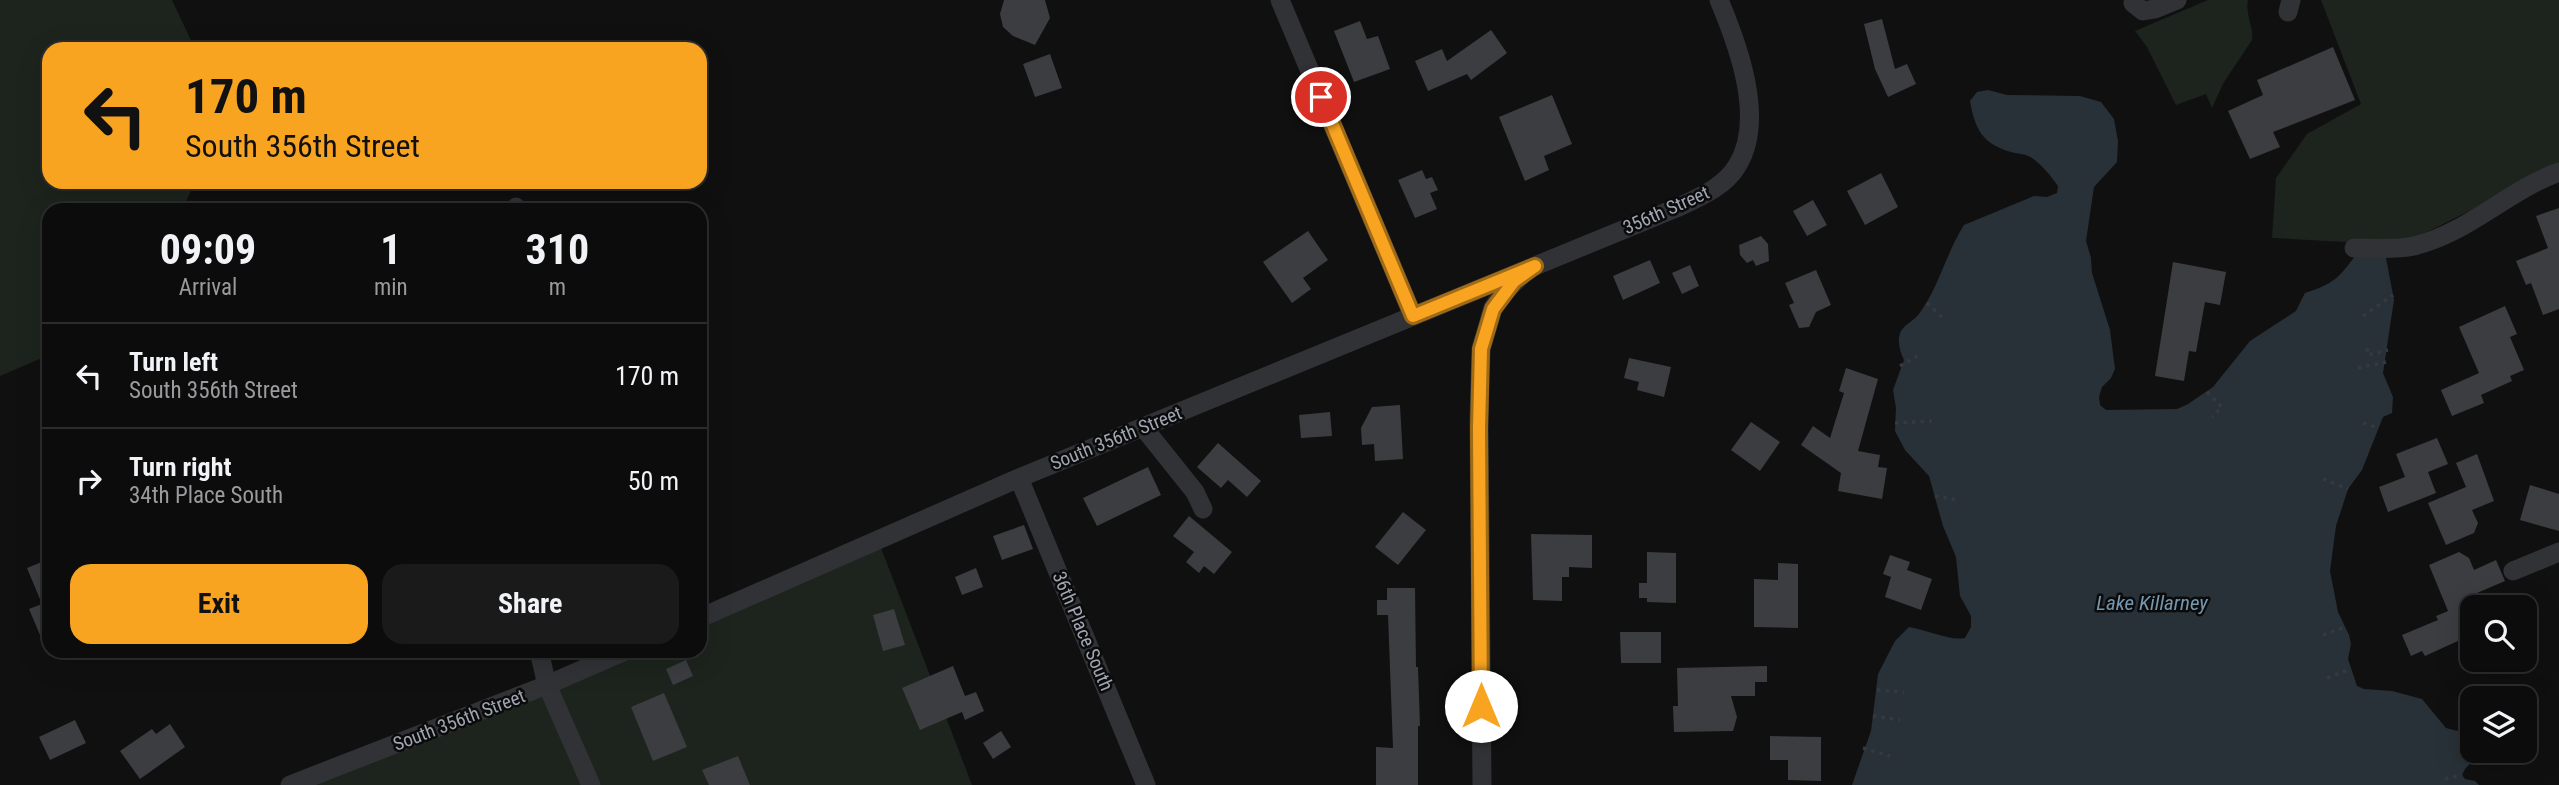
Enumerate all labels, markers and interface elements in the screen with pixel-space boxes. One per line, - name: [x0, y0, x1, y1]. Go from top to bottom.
- pin: [1291, 67, 1351, 127]
- text: 170 m: [185, 68, 307, 125]
- icon: left: [70, 70, 161, 161]
- icon: arrive: [1302, 78, 1340, 116]
- text: South 356th Street: [185, 127, 420, 165]
- street label: 356th Street: [1619, 181, 1713, 239]
- text: 09:09: [160, 225, 256, 274]
- text: 1: [380, 225, 401, 274]
- text: 310: [525, 225, 589, 274]
- text: Arrival: [179, 274, 237, 301]
- text: min: [374, 274, 408, 301]
- text: m: [549, 274, 566, 301]
- text: Turn left: [129, 347, 218, 377]
- icon: left: [70, 357, 108, 395]
- text: 170 m: [615, 361, 679, 391]
- text: South 356th Street: [129, 377, 298, 404]
- street label: South 356th Street: [1047, 401, 1185, 475]
- text: Turn right: [129, 452, 231, 482]
- icon: right: [70, 462, 108, 500]
- text: 50 m: [628, 466, 679, 496]
- text: 34th Place South: [129, 482, 283, 509]
- button: Exit: [70, 564, 368, 644]
- button: Share: [382, 564, 679, 644]
- street label: 36th Place South: [1048, 568, 1118, 694]
- water label: Lake Killarney: [2096, 591, 2208, 615]
- map controls: [2460, 595, 2537, 763]
- button: search: [2460, 595, 2537, 672]
- position arrow: [1444, 669, 1518, 743]
- street label: South 356th Street: [390, 684, 528, 756]
- button: layers: [2460, 686, 2537, 763]

